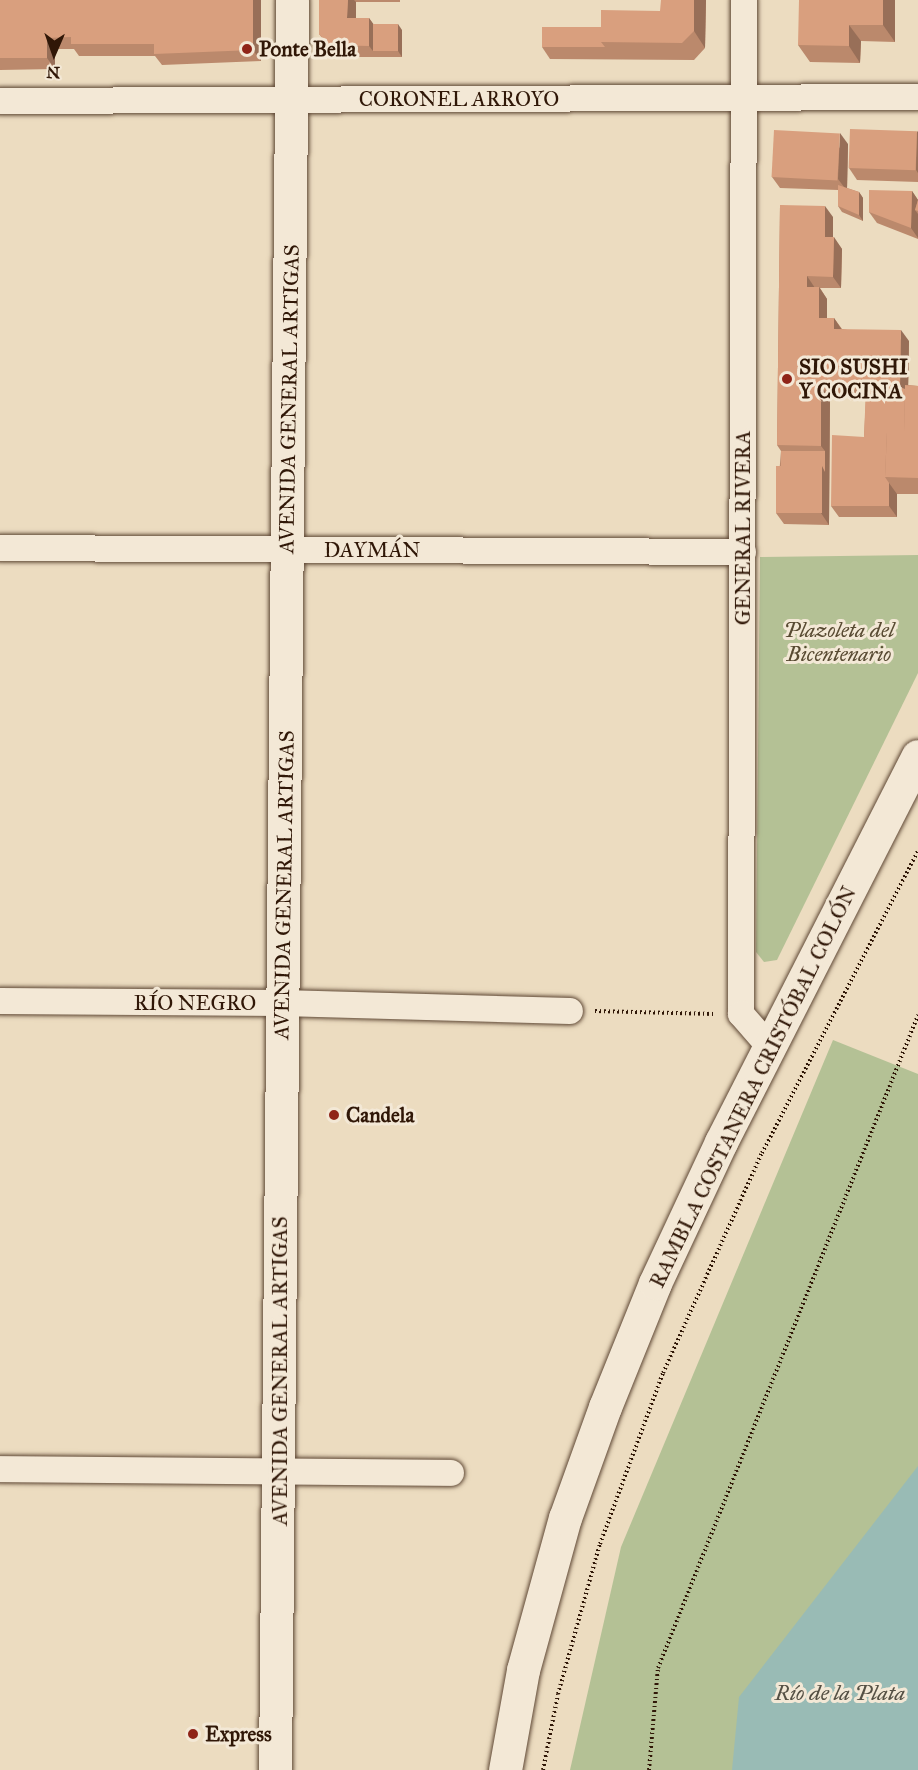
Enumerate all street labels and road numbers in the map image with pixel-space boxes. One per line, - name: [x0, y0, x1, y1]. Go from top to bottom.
- street label: CORONEL ARROYO: [359, 86, 559, 112]
- street label: AVENIDA GENERAL ARTIGAS: [274, 244, 304, 554]
- street label: GENERAL RIVERA: [730, 431, 756, 625]
- street label: DAYMÁN: [324, 537, 420, 563]
- street label: AVENIDA GENERAL ARTIGAS: [269, 730, 299, 1040]
- street label: RAMBLA COSTANERA CRISTÓBAL COLÓN: [644, 882, 862, 1292]
- street label: RÍO NEGRO: [134, 990, 256, 1016]
- street label: AVENIDA GENERAL ARTIGAS: [267, 1216, 293, 1526]

